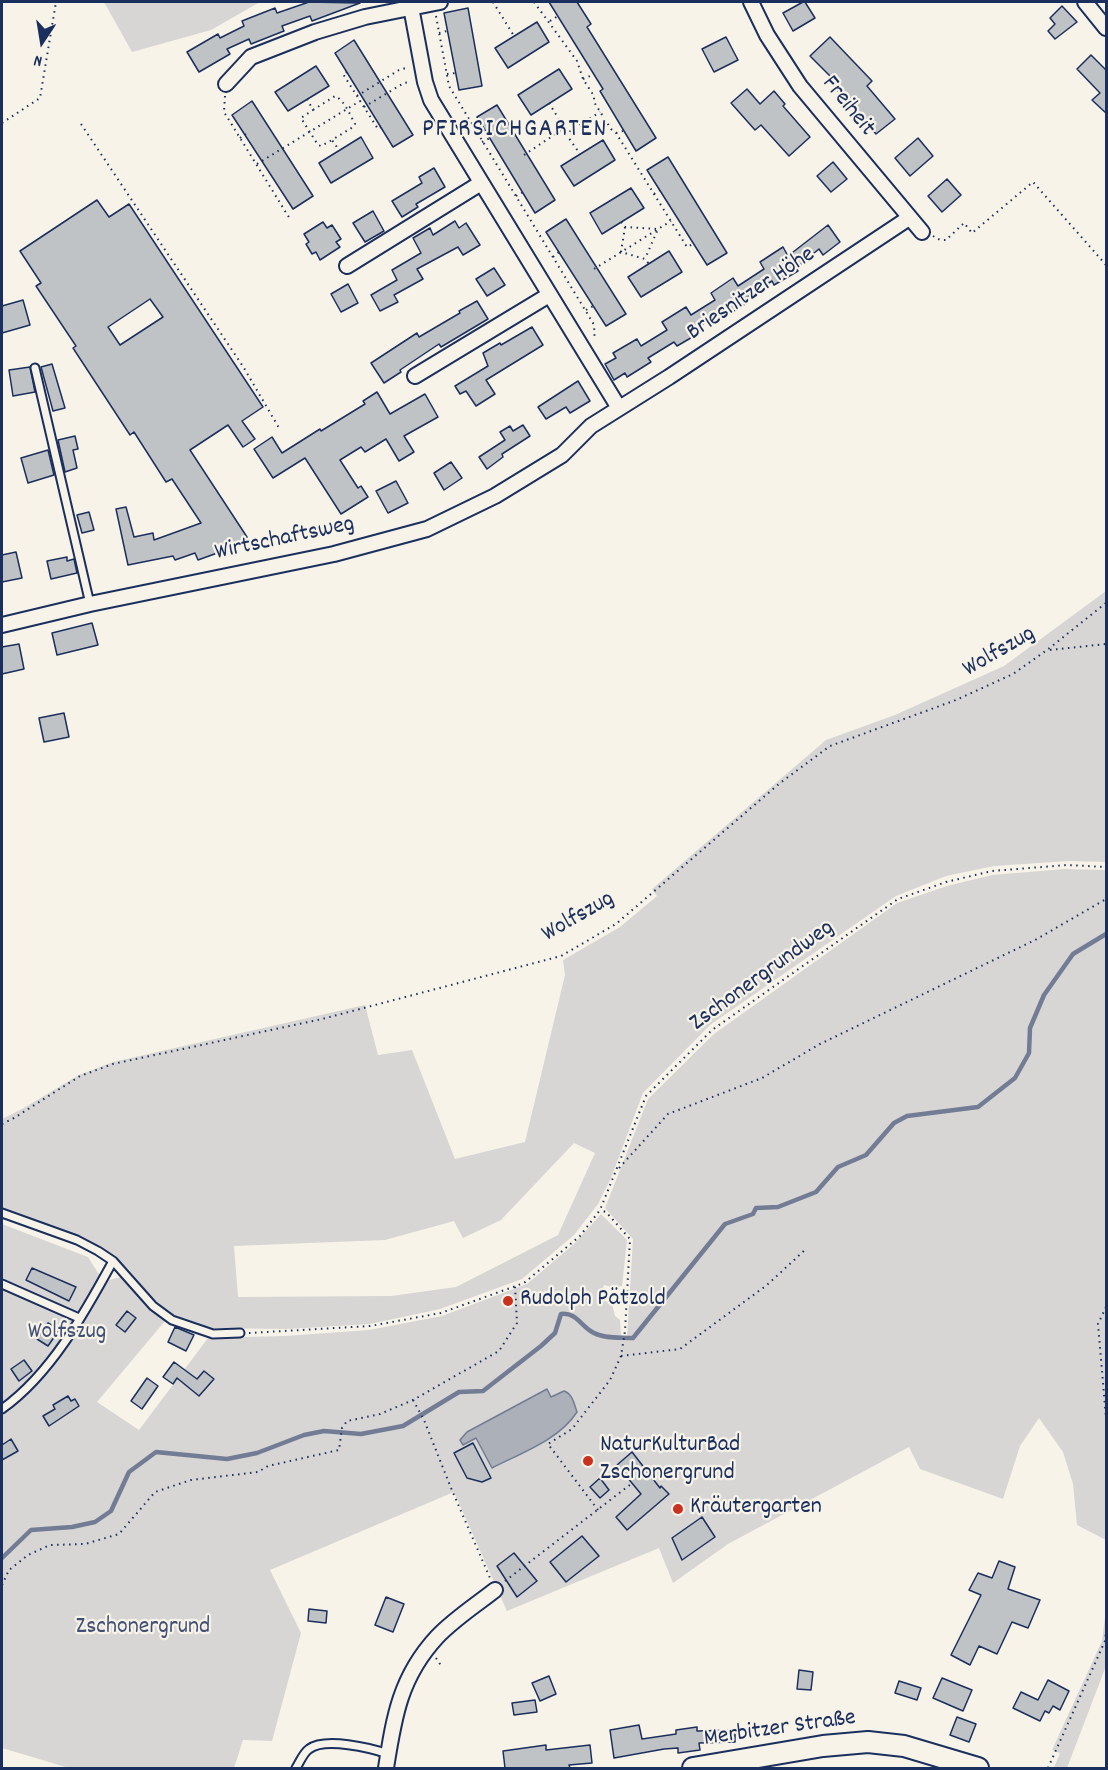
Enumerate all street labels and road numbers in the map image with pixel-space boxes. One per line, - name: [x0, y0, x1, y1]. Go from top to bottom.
- street label: Freiheit: [814, 71, 880, 143]
- street label: Briesnitzer Höhe: [682, 242, 822, 348]
- street label: Wirtschaftsweg: [213, 511, 357, 569]
- street label: Wolfszug: [959, 621, 1041, 685]
- street label: Wolfszug: [538, 886, 620, 950]
- street label: Zschonergrundweg: [685, 915, 841, 1039]
- street label: Merbitzer Straße: [702, 1705, 858, 1755]

